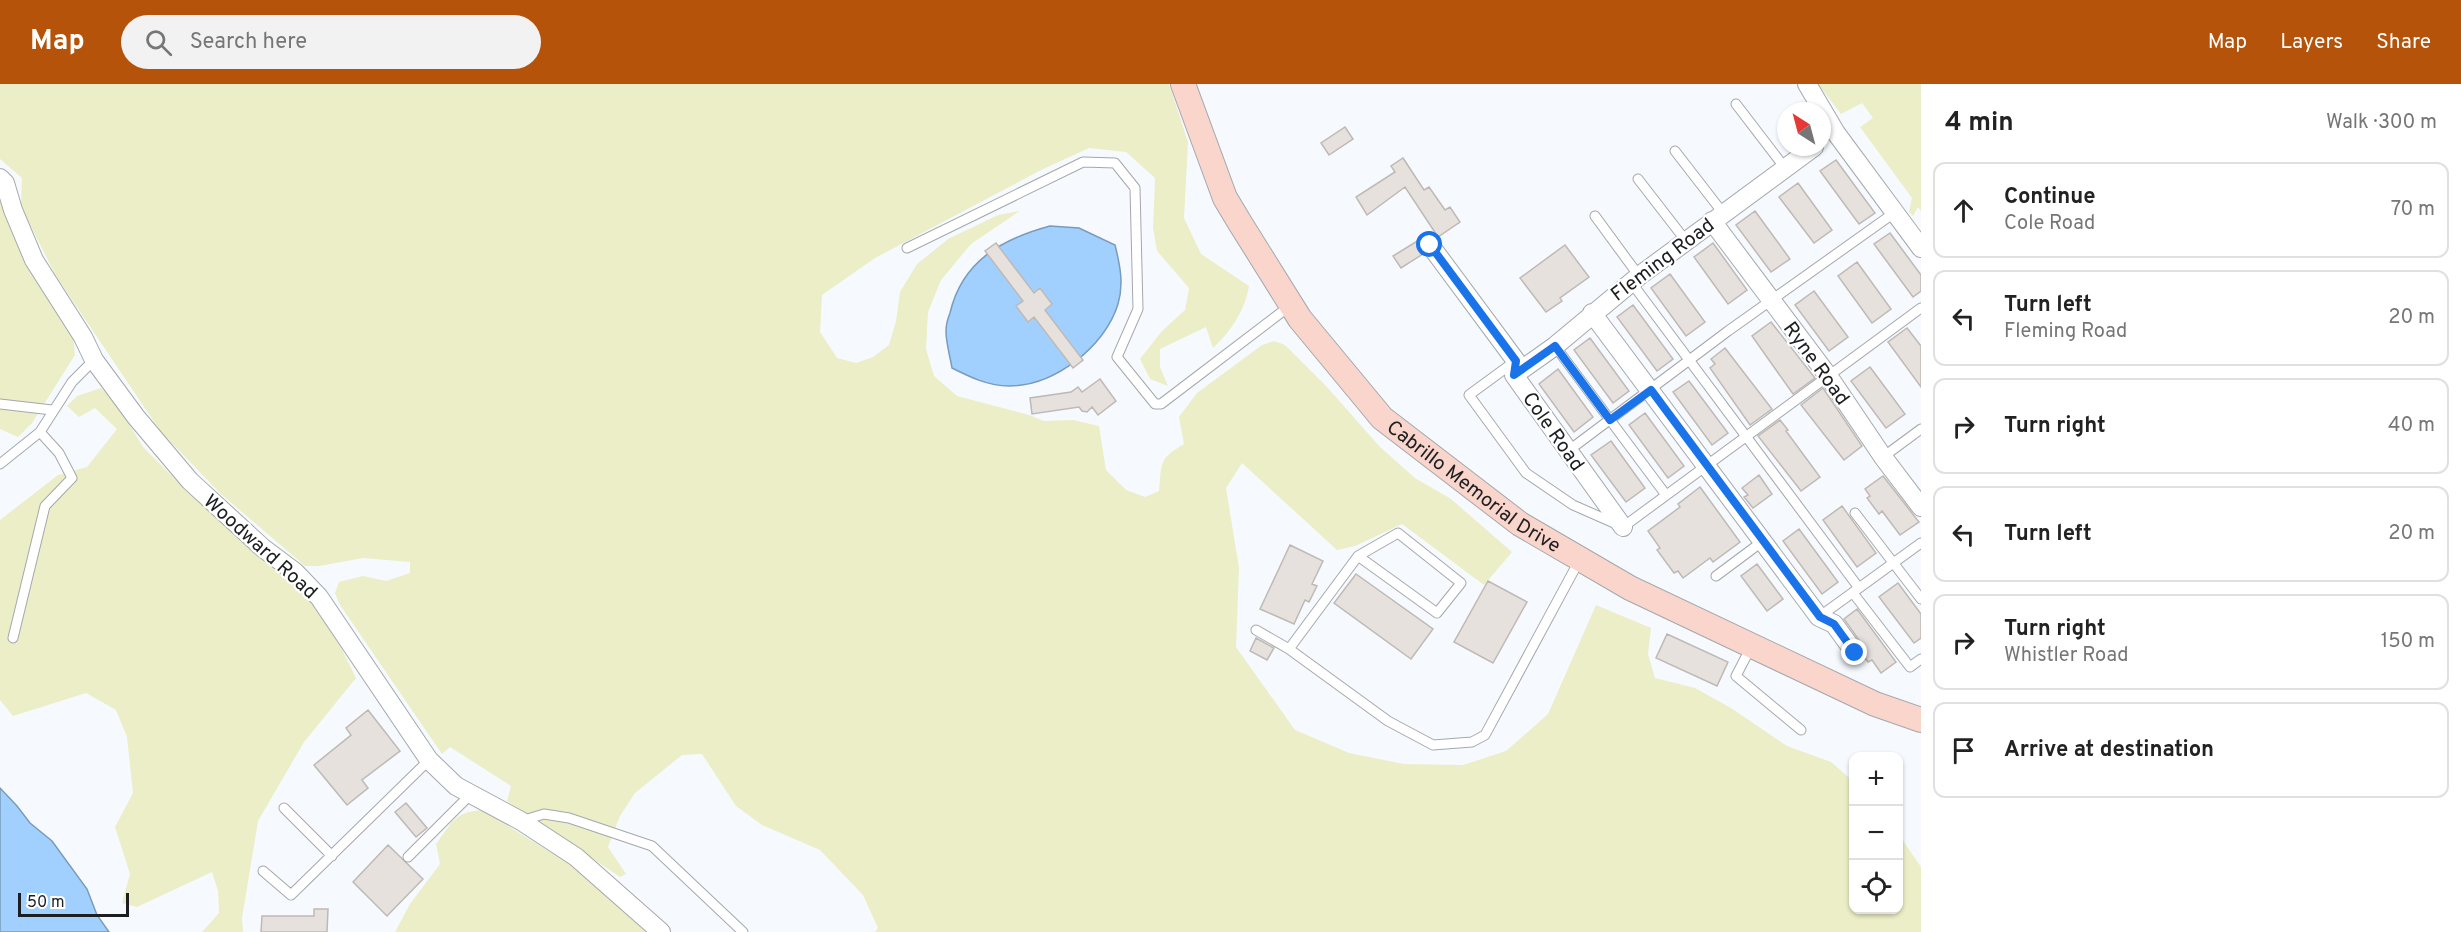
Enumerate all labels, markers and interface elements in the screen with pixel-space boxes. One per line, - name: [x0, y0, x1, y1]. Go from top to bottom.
- search box: [121, 15, 541, 69]
- text: Map: [30, 24, 85, 60]
- icon: search: [142, 26, 175, 59]
- text: Search here: [190, 29, 307, 56]
- text: Map: [2208, 29, 2247, 56]
- text: Layers: [2280, 29, 2343, 56]
- text: Share: [2376, 29, 2431, 56]
- north arrow: [1777, 102, 1831, 156]
- text: 4 min: [1945, 107, 2014, 140]
- text: Walk · 300 m: [2326, 110, 2437, 136]
- text: Continue: [2004, 184, 2095, 211]
- icon: ahead: [1947, 194, 1980, 227]
- text: 70 m: [2391, 197, 2435, 223]
- text: Cole Road: [2004, 211, 2095, 237]
- street label: Fleming Road: [1606, 213, 1720, 308]
- route start: [1416, 231, 1442, 257]
- text: Turn left: [2004, 292, 2092, 319]
- icon: left: [1947, 302, 1980, 335]
- text: 20 m: [2388, 305, 2435, 331]
- street label: Ryne Road: [1776, 317, 1854, 411]
- text: Fleming Road: [2004, 319, 2127, 345]
- street label: Cole Road: [1516, 387, 1589, 477]
- icon: right: [1947, 410, 1980, 443]
- text: Turn right: [2004, 413, 2106, 440]
- text: 40 m: [2388, 413, 2435, 439]
- street label: Cabrillo Memorial Drive: [1381, 415, 1565, 560]
- street label: Woodward Road: [197, 489, 322, 606]
- icon: left: [1947, 518, 1980, 551]
- text: Turn left: [2004, 521, 2092, 548]
- text: 20 m: [2388, 521, 2435, 547]
- text: Turn right: [2004, 616, 2106, 643]
- icon: right: [1947, 626, 1980, 659]
- text: 150 m: [2381, 629, 2435, 655]
- route end: [1841, 639, 1867, 665]
- text: Whistler Road: [2004, 643, 2128, 669]
- icon: arrive: [1947, 734, 1980, 767]
- text: Arrive at destination: [2004, 737, 2214, 764]
- map controls: [1849, 752, 1903, 914]
- button: +: [1849, 752, 1903, 806]
- button: −: [1849, 806, 1903, 860]
- button: locate: [1849, 860, 1903, 914]
- scale bar: [18, 890, 129, 918]
- text: 50 m: [27, 893, 65, 913]

